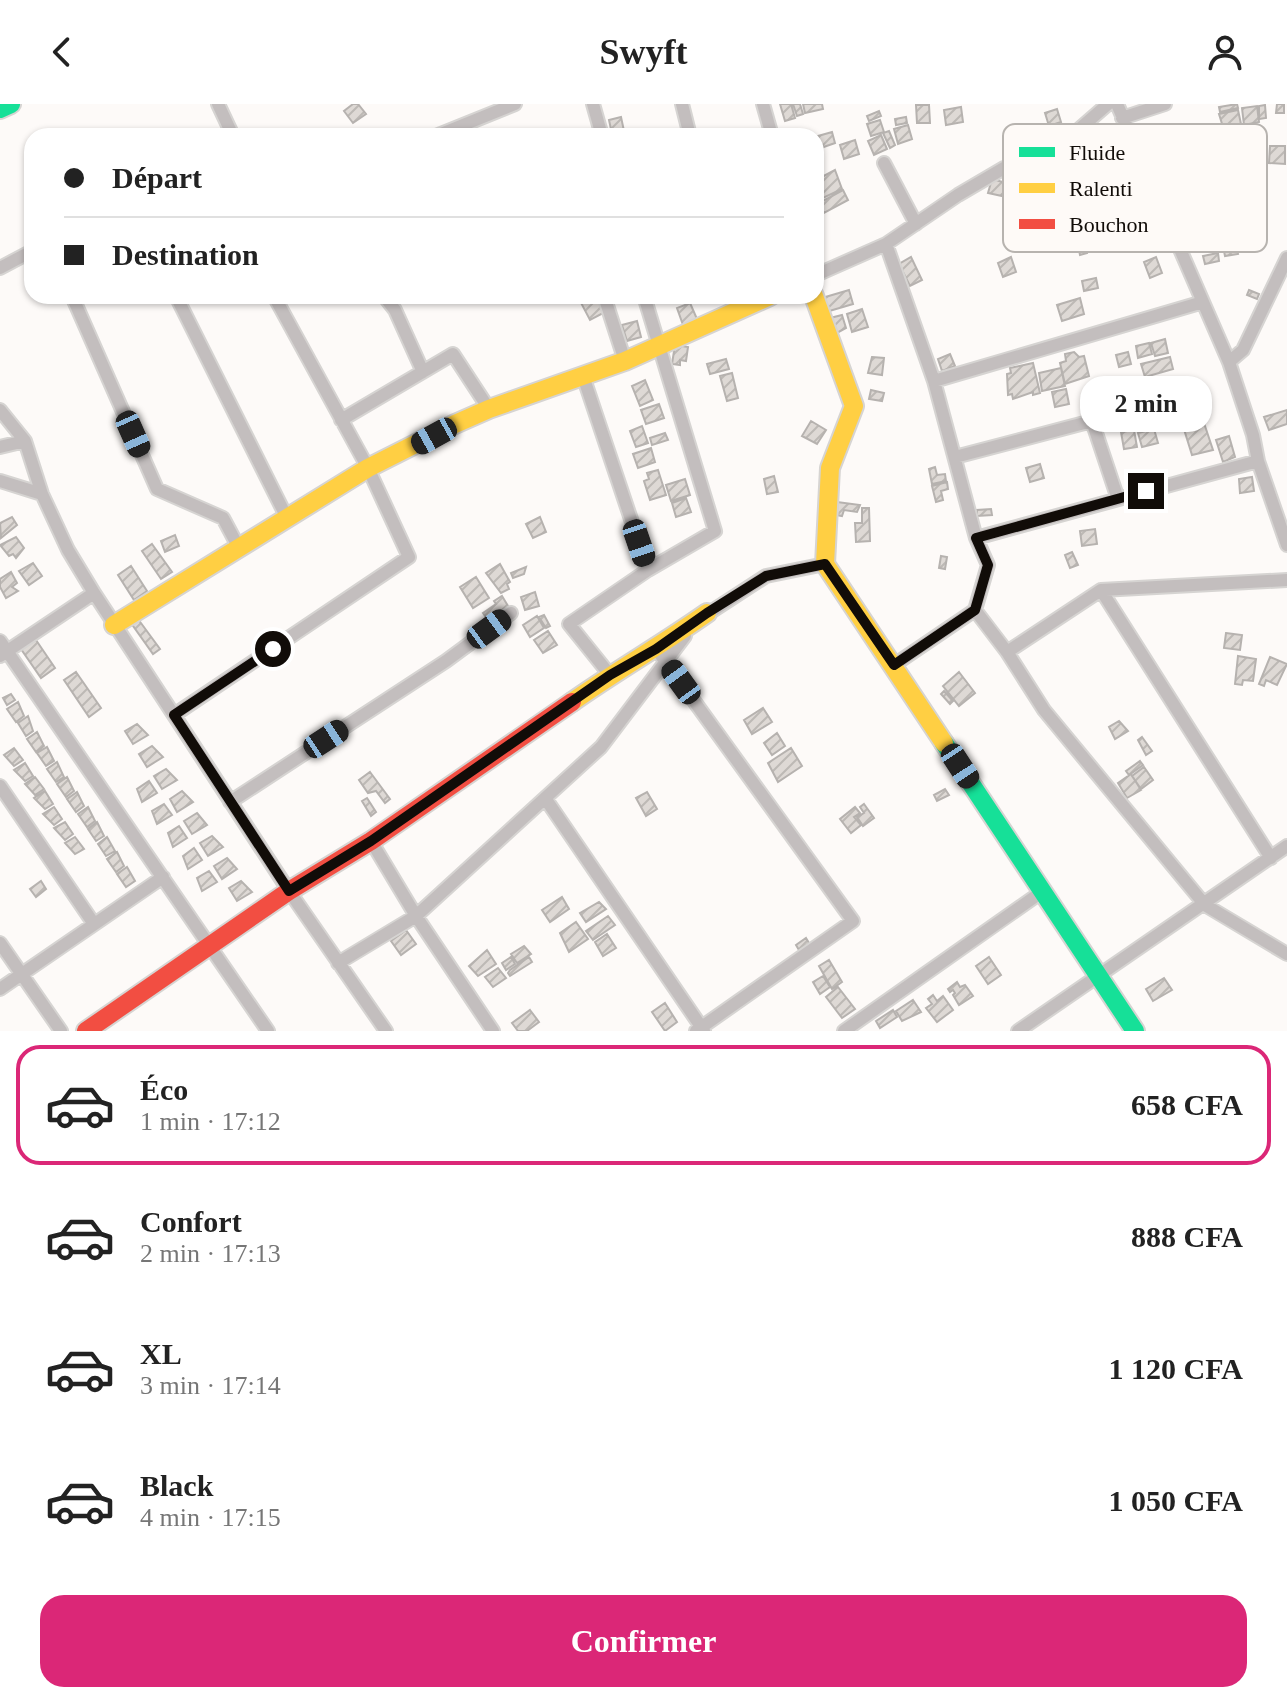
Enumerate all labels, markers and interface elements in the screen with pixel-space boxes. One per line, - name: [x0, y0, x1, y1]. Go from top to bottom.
- icon: back: [40, 30, 84, 74]
- icon: person: [1203, 30, 1247, 74]
- text: Swyft: [600, 32, 688, 72]
- legend: [1003, 124, 1267, 252]
- text: Fluide: [1069, 140, 1125, 165]
- text: Départ: [112, 161, 202, 194]
- text: Ralenti: [1069, 176, 1133, 201]
- text: Bouchon: [1069, 212, 1148, 237]
- text: Destination: [112, 238, 259, 271]
- callout: 2 min: [1080, 375, 1212, 431]
- text: 2 min: [1115, 389, 1177, 418]
- car: [112, 407, 154, 461]
- car: [407, 414, 461, 458]
- route end: [1128, 473, 1164, 509]
- car: [620, 516, 658, 570]
- car: [463, 605, 515, 653]
- route start: [255, 631, 291, 667]
- car: [657, 656, 705, 708]
- car: [299, 716, 353, 762]
- car: [937, 739, 983, 793]
- icon: car: [44, 1069, 116, 1141]
- text: Éco: [140, 1073, 188, 1106]
- text: 658 CFA: [1131, 1088, 1243, 1121]
- text: 1 min · 17:12: [140, 1107, 281, 1136]
- icon: car: [44, 1201, 116, 1273]
- text: Confort: [140, 1205, 242, 1238]
- text: 888 CFA: [1131, 1220, 1243, 1253]
- text: 2 min · 17:13: [140, 1239, 281, 1268]
- icon: car: [44, 1333, 116, 1405]
- text: XL: [140, 1337, 182, 1370]
- text: 1 120 CFA: [1109, 1352, 1243, 1385]
- text: 3 min · 17:14: [140, 1371, 281, 1400]
- icon: car: [44, 1465, 116, 1537]
- text: Black: [140, 1469, 213, 1502]
- text: 1 050 CFA: [1109, 1484, 1243, 1517]
- text: 4 min · 17:15: [140, 1503, 281, 1532]
- button: Confirmer: [40, 1595, 1247, 1687]

